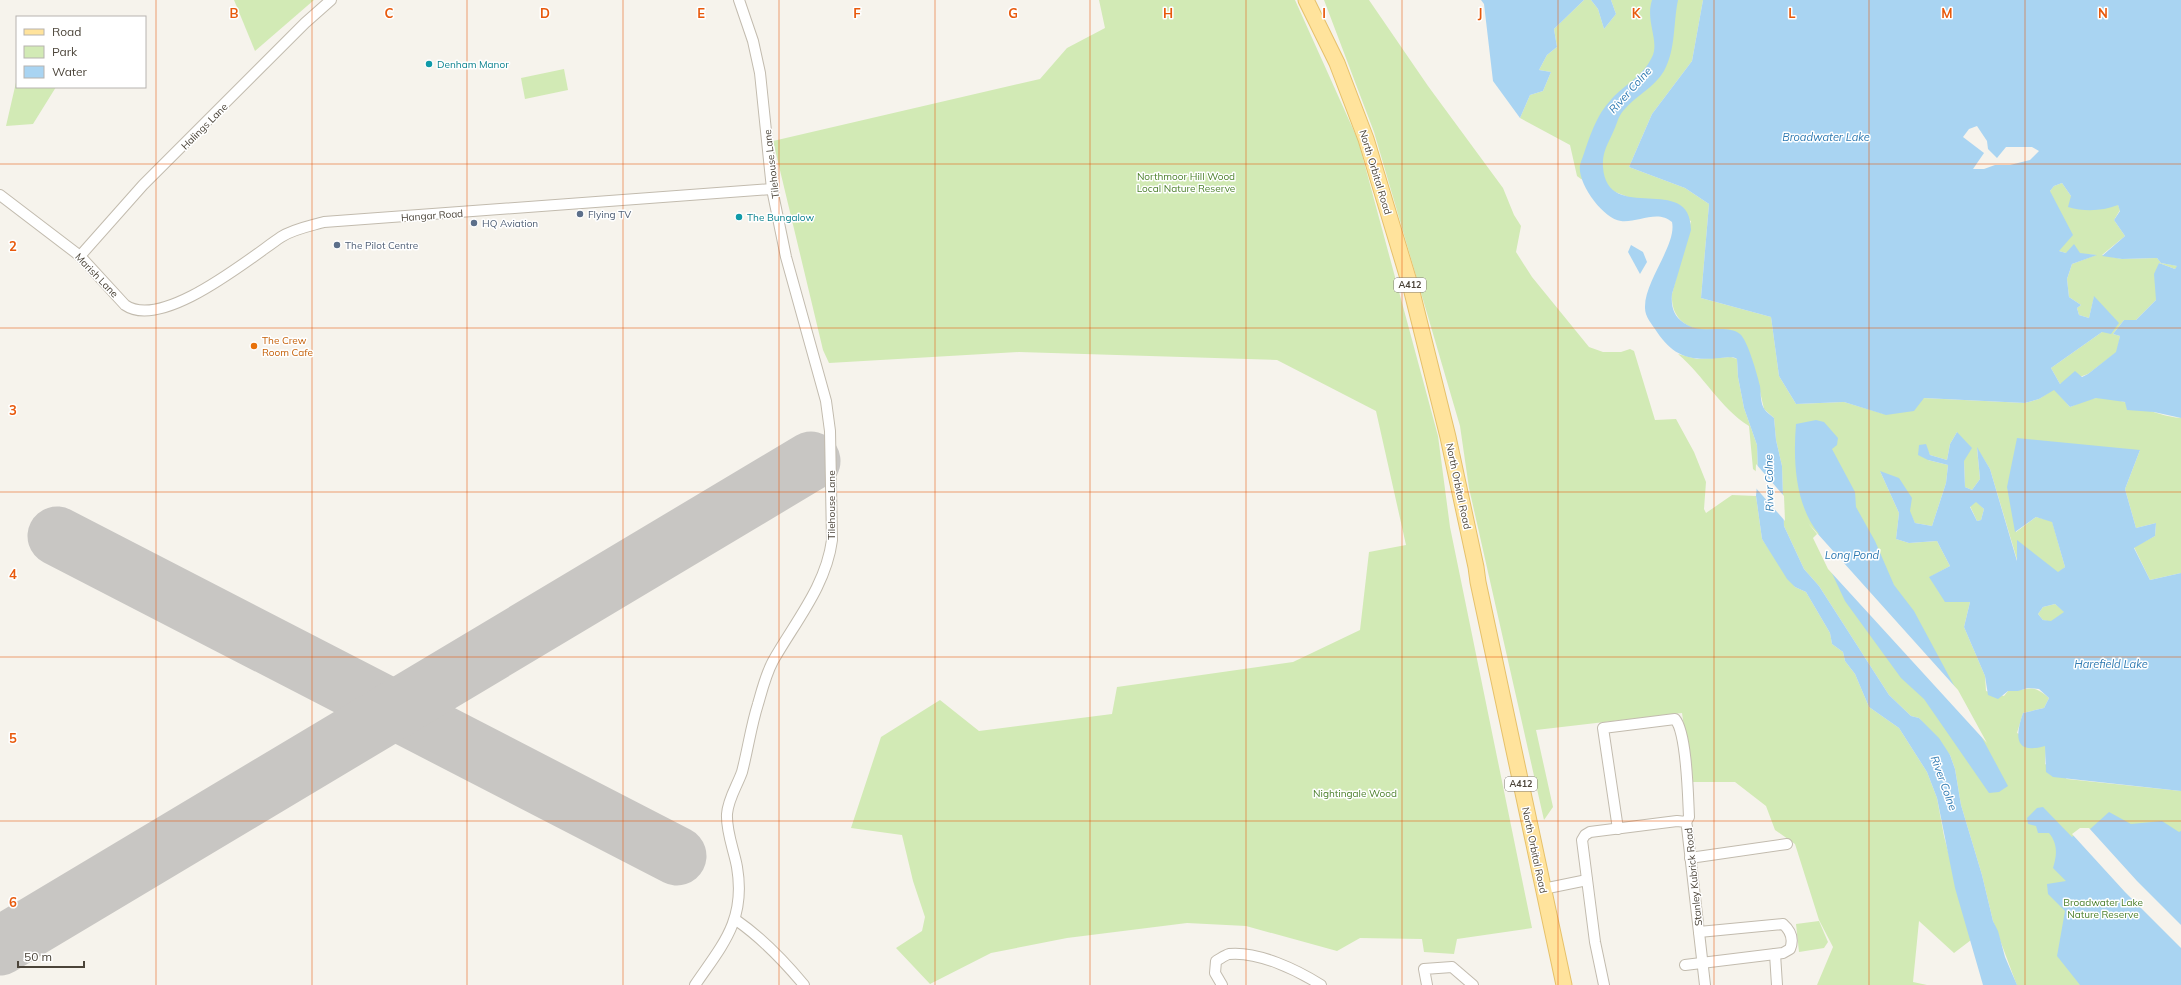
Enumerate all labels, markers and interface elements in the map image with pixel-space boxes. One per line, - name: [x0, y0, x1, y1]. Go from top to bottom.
- text: B: [230, 5, 239, 21]
- text: C: [385, 5, 394, 21]
- text: D: [540, 5, 550, 21]
- text: E: [697, 5, 705, 21]
- text: F: [853, 5, 861, 21]
- text: G: [1008, 5, 1018, 21]
- text: H: [1163, 5, 1173, 21]
- text: I: [1322, 5, 1326, 21]
- text: J: [1478, 5, 1482, 21]
- text: K: [1632, 5, 1642, 21]
- text: L: [1788, 5, 1796, 21]
- text: M: [1941, 5, 1953, 21]
- text: N: [2098, 5, 2108, 21]
- legend: [16, 16, 146, 88]
- text: Road: [52, 24, 81, 39]
- text: Park: [52, 44, 78, 59]
- place label: Denham Manor: [437, 58, 509, 71]
- marker: Denham Manor: [424, 59, 434, 69]
- text: Water: [52, 64, 88, 79]
- water label: River Colne: [1606, 64, 1654, 116]
- street label: Halings Lane: [178, 100, 230, 152]
- street label: North Orbital Road: [1356, 128, 1395, 216]
- street label: Tilehouse Lane: [761, 129, 782, 199]
- water label: Broadwater Lake: [1782, 130, 1870, 144]
- park label: Northmoor Hill Wood Local Nature Reserve: [1137, 170, 1235, 195]
- street label: Hangar Road: [401, 207, 464, 224]
- place label: Flying TV: [588, 208, 631, 221]
- marker: Flying TV: [575, 209, 585, 219]
- place label: The Bungalow: [747, 211, 814, 224]
- marker: The Bungalow: [734, 212, 744, 222]
- place label: HQ Aviation: [482, 217, 538, 230]
- marker: HQ Aviation: [469, 218, 479, 228]
- text: 2: [9, 238, 17, 254]
- place label: The Pilot Centre: [345, 239, 418, 252]
- marker: The Pilot Centre: [332, 240, 342, 250]
- street label: Marish Lane: [72, 250, 121, 300]
- road number: A412: [1394, 278, 1426, 292]
- place label: The Crew Room Cafe: [262, 334, 313, 359]
- marker: The Crew Room Cafe: [249, 341, 259, 351]
- text: 3: [9, 402, 17, 418]
- street label: North Orbital Road: [1443, 442, 1474, 530]
- water label: River Colne: [1762, 454, 1776, 512]
- street label: Tilehouse Lane: [825, 470, 838, 540]
- water label: Long Pond: [1825, 548, 1880, 562]
- text: 4: [9, 566, 17, 582]
- water label: Harefield Lake: [2074, 657, 2148, 671]
- text: 5: [9, 730, 17, 746]
- water label: River Colne: [1928, 754, 1960, 812]
- road number: A412: [1505, 777, 1537, 791]
- park label: Nightingale Wood: [1313, 787, 1397, 800]
- street label: North Orbital Road: [1519, 806, 1550, 894]
- street label: Stanley Kubrick Road: [1682, 827, 1705, 927]
- text: 6: [9, 894, 17, 910]
- park label: Broadwater Lake Nature Reserve: [2063, 896, 2143, 921]
- scale bar: [18, 943, 84, 969]
- text: 50 m: [24, 949, 52, 964]

